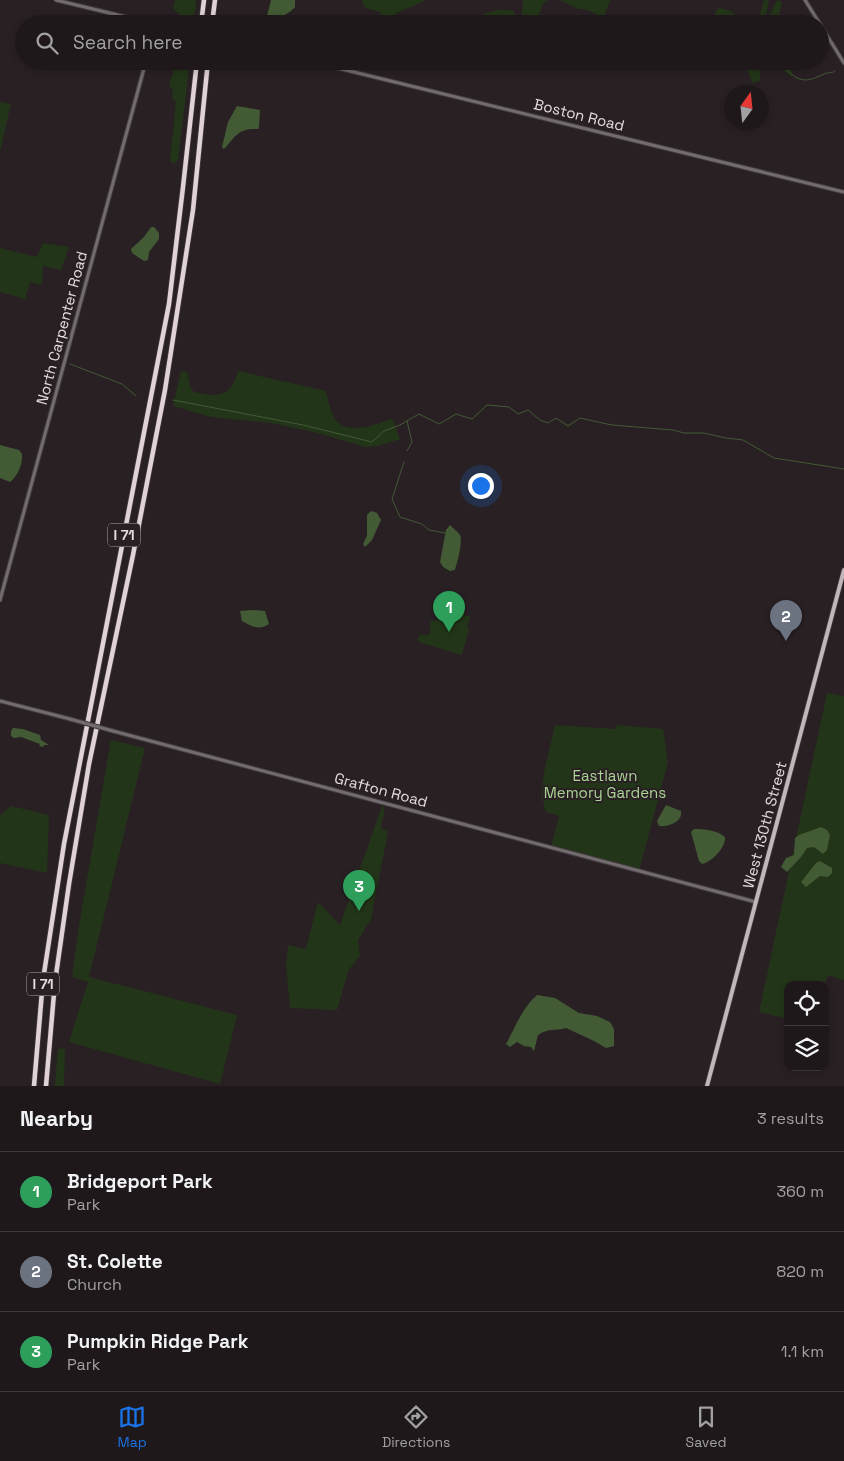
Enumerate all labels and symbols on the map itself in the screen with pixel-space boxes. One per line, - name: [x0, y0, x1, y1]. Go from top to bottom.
- north arrow: [724, 85, 769, 130]
- street label: Boston Road: [532, 94, 626, 135]
- street label: North Carpenter Road: [32, 249, 91, 407]
- your location: [468, 473, 494, 499]
- road number: I 71: [108, 524, 140, 546]
- pin: 1: [433, 591, 465, 632]
- pin: 2: [770, 600, 802, 641]
- street label: West 130th Street: [738, 759, 791, 891]
- park label: Eastlawn Memory Gardens: [544, 766, 666, 802]
- street label: Grafton Road: [333, 768, 430, 811]
- pin: 3: [343, 870, 375, 911]
- road number: I 71: [27, 972, 59, 996]

